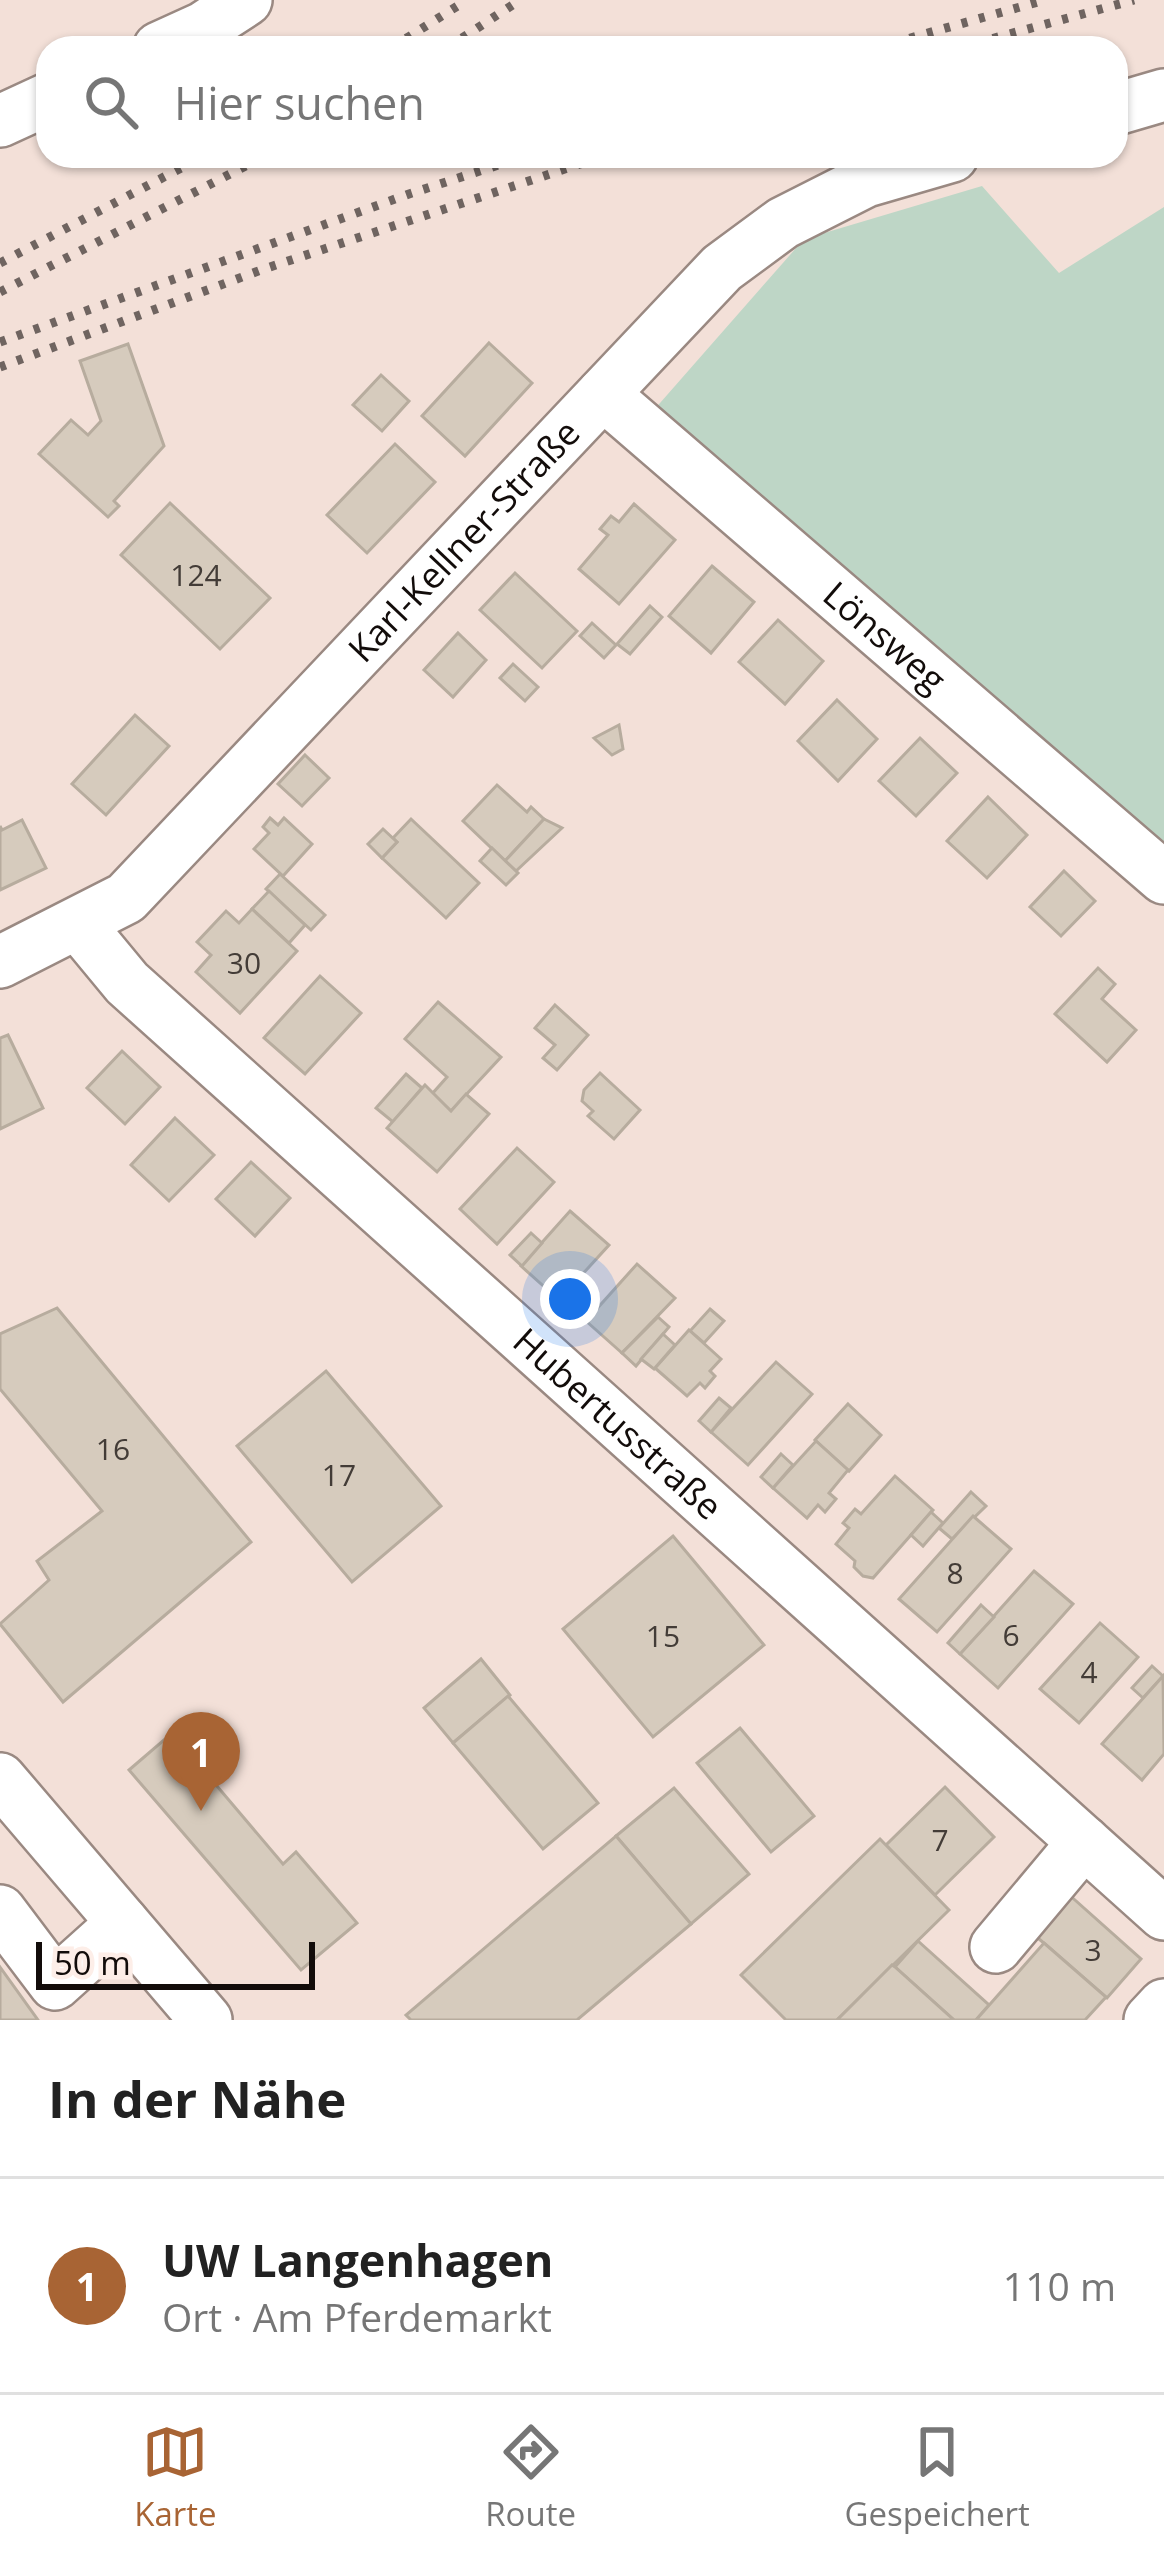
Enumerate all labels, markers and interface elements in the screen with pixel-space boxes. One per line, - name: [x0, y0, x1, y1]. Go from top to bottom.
- search box: [36, 36, 1128, 168]
- icon: search: [78, 69, 144, 135]
- text: Hier suchen: [174, 72, 425, 133]
- street label: Karl-Kellner-Straße: [337, 409, 590, 672]
- house number: 124: [170, 554, 222, 595]
- street label: Lönsweg: [813, 570, 957, 703]
- house number: 30: [227, 942, 261, 983]
- your location: [540, 1269, 600, 1329]
- street label: Hubertusstraße: [503, 1317, 733, 1530]
- house number: 16: [96, 1428, 130, 1469]
- house number: 17: [322, 1454, 356, 1495]
- house number: 8: [946, 1552, 964, 1593]
- house number: 6: [1002, 1614, 1020, 1655]
- house number: 15: [646, 1615, 680, 1656]
- house number: 4: [1080, 1651, 1098, 1692]
- pin: 1: [162, 1712, 240, 1811]
- house number: 7: [931, 1819, 949, 1860]
- house number: 3: [1084, 1929, 1102, 1970]
- scale bar: [36, 1936, 315, 1989]
- text: 50 m: [54, 1940, 131, 1985]
- text: In der Nähe: [48, 2063, 346, 2133]
- text: UW Langenhagen: [162, 2229, 553, 2290]
- text: 1: [76, 2259, 98, 2312]
- text: 110 m: [1003, 2259, 1116, 2312]
- text: Ort · Am Pferdemarkt: [162, 2290, 552, 2343]
- tab: Karte: [134, 2419, 217, 2536]
- tab: Route: [485, 2419, 576, 2536]
- tab: Gespeichert: [845, 2419, 1030, 2536]

